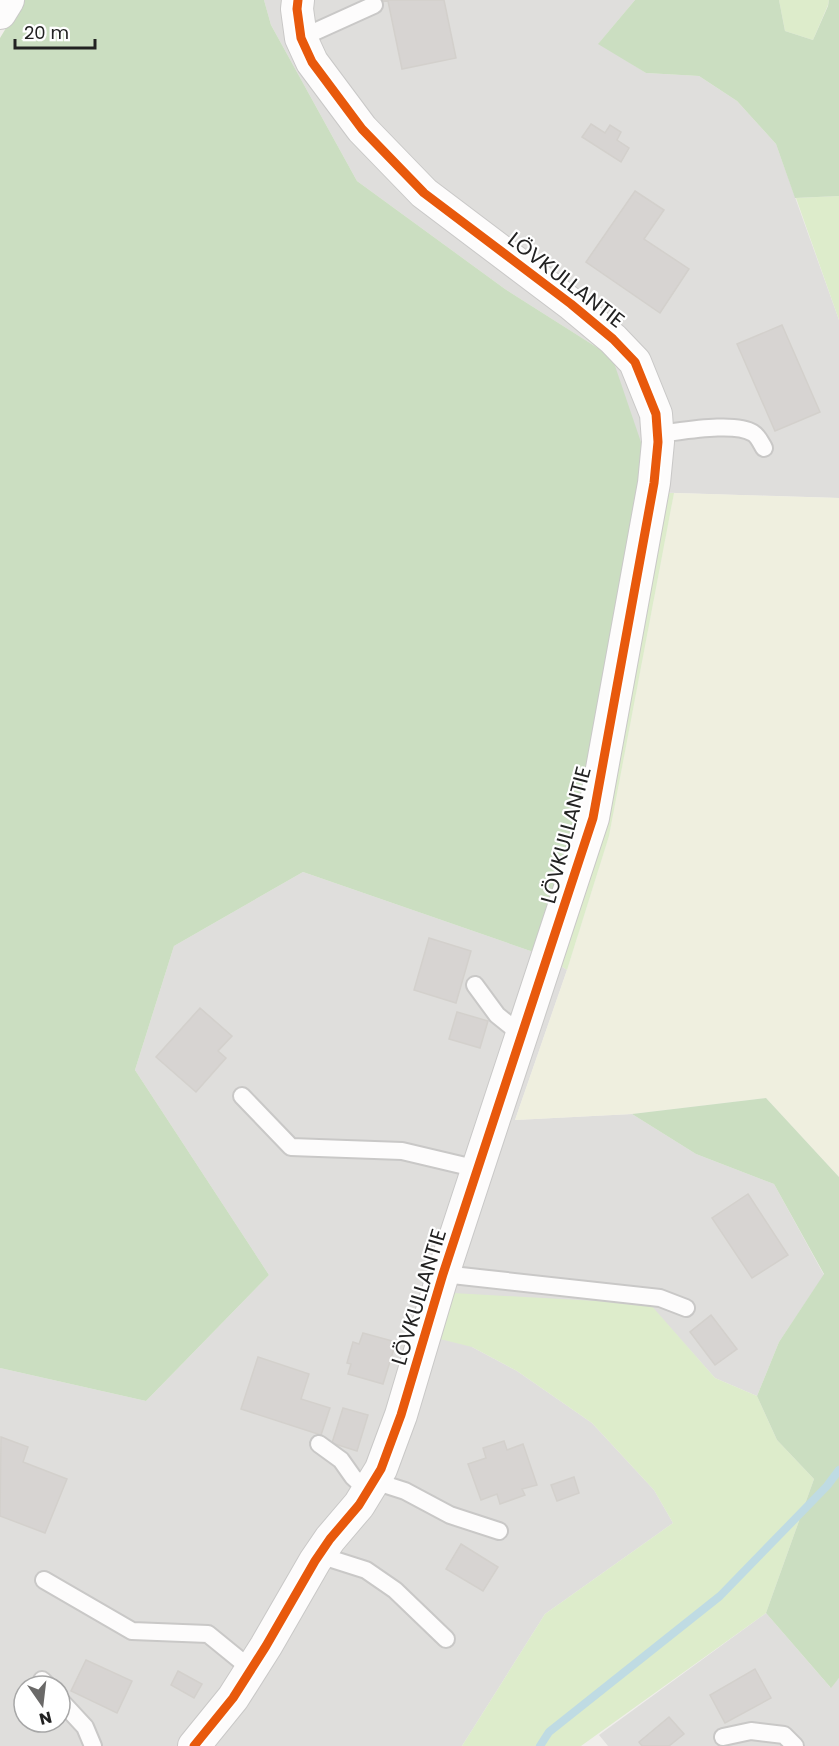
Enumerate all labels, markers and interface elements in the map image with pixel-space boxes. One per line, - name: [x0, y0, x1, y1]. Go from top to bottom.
- scale bar: [15, 12, 94, 50]
- text: 20 m: [24, 20, 69, 45]
- street label: LÖVKULLANTIE: [502, 225, 631, 334]
- street label: LÖVKULLANTIE: [533, 763, 598, 907]
- street label: LÖVKULLANTIE: [384, 1225, 453, 1368]
- north arrow: [12, 1674, 72, 1734]
- text: N: [37, 1705, 54, 1731]

